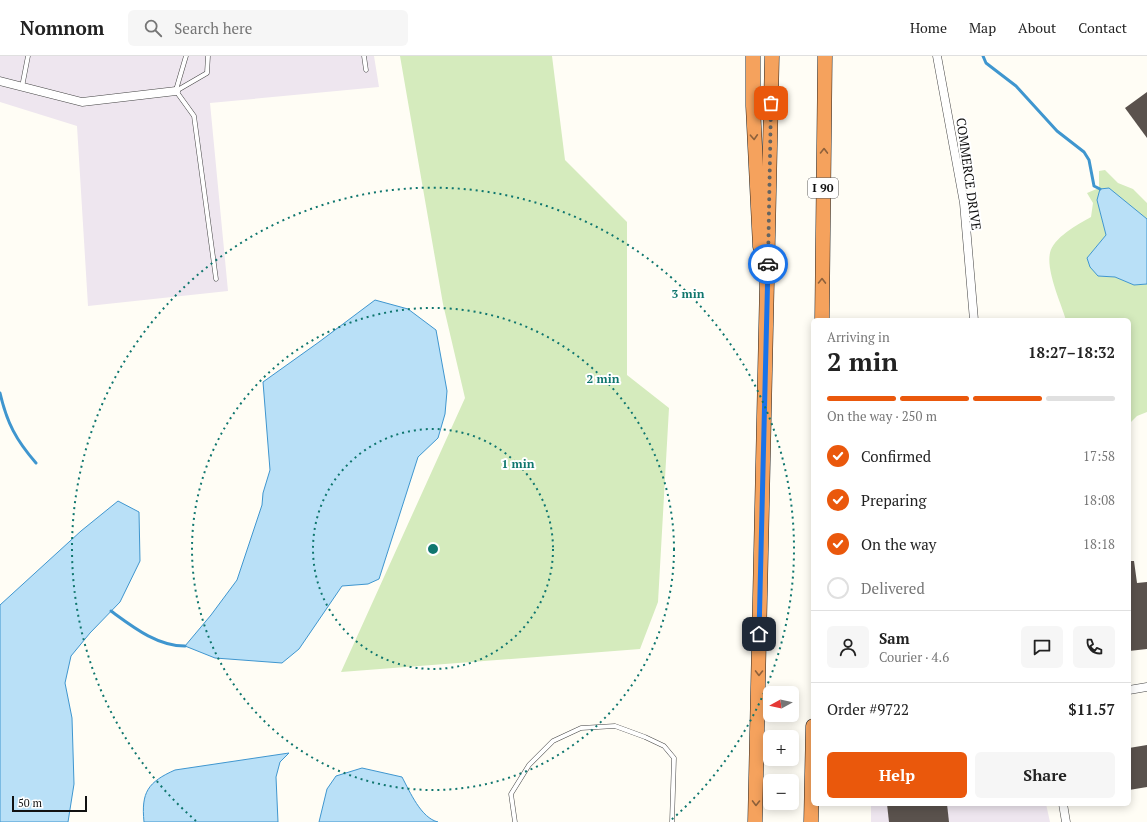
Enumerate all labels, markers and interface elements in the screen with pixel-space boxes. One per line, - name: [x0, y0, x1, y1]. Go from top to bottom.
- search box: [128, 10, 408, 46]
- text: Nomnom: [20, 15, 104, 40]
- icon: search: [142, 17, 164, 39]
- text: Search here: [174, 18, 252, 38]
- text: Home: [910, 18, 947, 37]
- text: Map: [969, 18, 996, 37]
- text: About: [1018, 18, 1056, 37]
- text: Contact: [1078, 18, 1127, 37]
- pin: [754, 86, 788, 120]
- icon: bag: [760, 92, 782, 114]
- street label: COMMERCE DRIVE: [952, 117, 986, 231]
- one-way arrow: [750, 134, 759, 140]
- one-way arrow: [820, 148, 828, 154]
- road number: I 90: [808, 178, 838, 198]
- courier: [748, 244, 788, 284]
- icon: car: [757, 253, 779, 275]
- one-way arrow: [818, 278, 826, 284]
- text: 3 min: [672, 286, 705, 301]
- text: Arriving in: [827, 328, 890, 346]
- text: 18:27–18:32: [1028, 342, 1115, 362]
- text: 2 min: [827, 344, 898, 378]
- text: 2 min: [587, 371, 620, 386]
- text: On the way · 250 m: [827, 407, 937, 425]
- icon: check: [827, 445, 849, 467]
- text: Confirmed: [861, 446, 931, 466]
- text: 17:58: [1083, 447, 1115, 465]
- text: 1 min: [502, 456, 535, 471]
- icon: check: [827, 489, 849, 511]
- text: Preparing: [861, 490, 926, 510]
- text: 18:08: [1083, 491, 1115, 509]
- icon: check: [827, 533, 849, 555]
- text: On the way: [861, 534, 936, 554]
- text: 18:18: [1083, 535, 1115, 553]
- centre of rings: [426, 542, 440, 556]
- text: Delivered: [861, 578, 925, 598]
- pin: [742, 617, 776, 651]
- icon: home: [748, 623, 770, 645]
- button: person: [827, 626, 869, 668]
- button: chat: [1021, 626, 1063, 668]
- button: phone: [1073, 626, 1115, 668]
- text: Sam: [879, 628, 910, 648]
- text: Courier · 4.6: [879, 648, 949, 666]
- one-way arrow: [754, 670, 763, 676]
- north arrow: [763, 686, 799, 722]
- map controls: [763, 686, 799, 810]
- text: Order #9722: [827, 699, 909, 719]
- text: $11.57: [1068, 699, 1115, 719]
- button: +: [763, 730, 799, 766]
- button: Help: [827, 752, 967, 798]
- button: Share: [975, 752, 1115, 798]
- button: −: [763, 774, 799, 810]
- scale bar: [12, 794, 87, 813]
- text: 50 m: [18, 796, 42, 810]
- one-way arrow: [752, 800, 760, 806]

